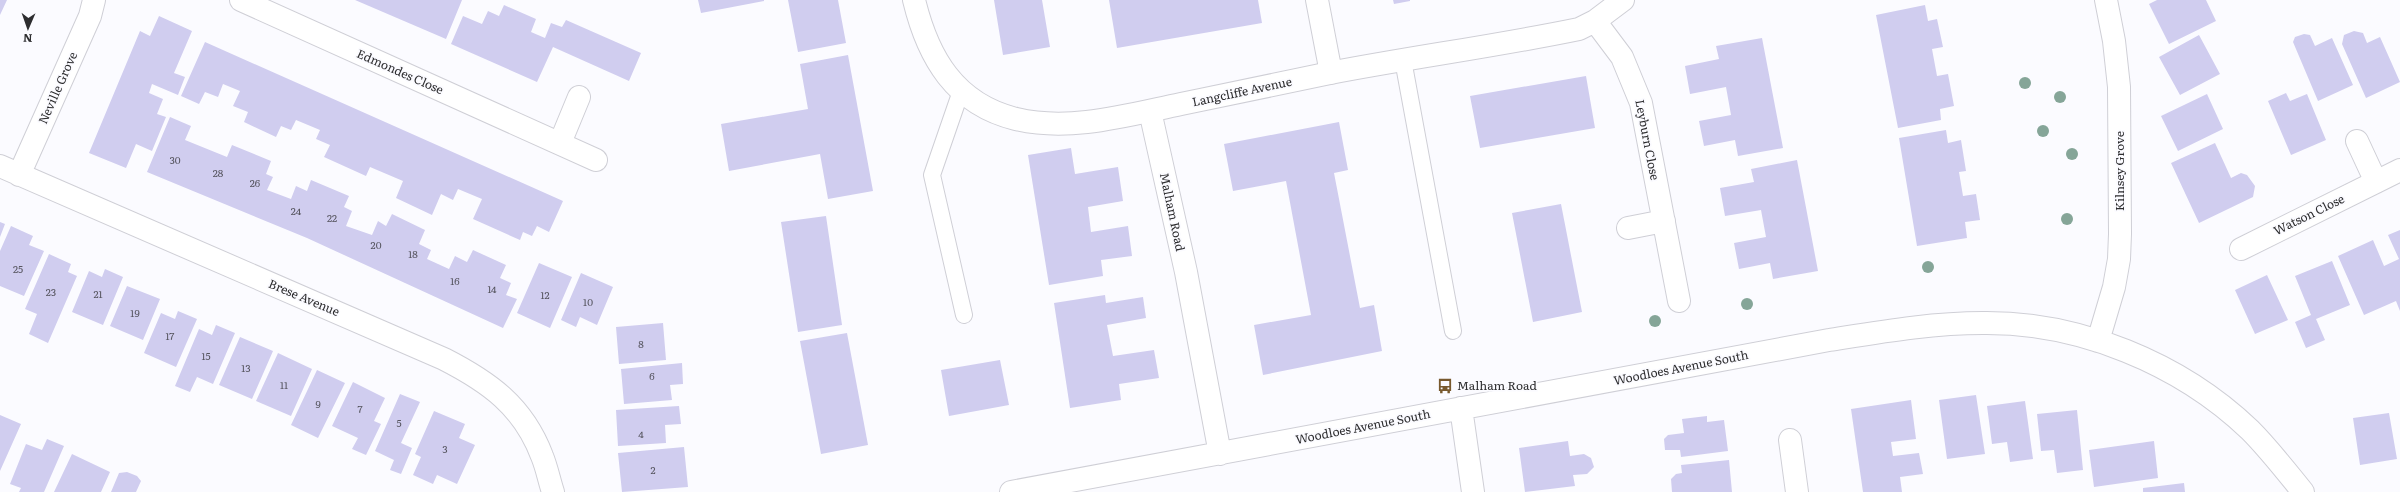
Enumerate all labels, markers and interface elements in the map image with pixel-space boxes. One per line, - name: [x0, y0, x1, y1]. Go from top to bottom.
- north arrow: [8, 8, 48, 48]
- text: N: [23, 31, 33, 47]
- street label: Edmondes Close: [354, 44, 447, 98]
- street label: Neville Grove: [33, 48, 81, 127]
- street label: Langcliffe Avenue: [1190, 72, 1293, 110]
- street label: Leyburn Close: [1631, 98, 1665, 182]
- street label: Kilnsey Grove: [2110, 131, 2128, 211]
- house number: 30: [169, 152, 181, 167]
- house number: 28: [213, 165, 224, 180]
- street label: Malham Road: [1156, 171, 1190, 253]
- house number: 26: [250, 175, 261, 190]
- street label: Watson Close: [2270, 189, 2347, 239]
- house number: 24: [291, 203, 302, 218]
- house number: 22: [327, 210, 337, 225]
- house number: 20: [371, 237, 382, 252]
- house number: 18: [408, 246, 418, 261]
- house number: 25: [13, 261, 23, 276]
- house number: 16: [450, 273, 460, 288]
- street label: Brese Avenue: [266, 274, 343, 320]
- house number: 14: [487, 281, 497, 296]
- house number: 23: [46, 284, 56, 299]
- house number: 21: [93, 286, 103, 301]
- house number: 12: [540, 287, 550, 302]
- house number: 10: [583, 294, 593, 309]
- house number: 19: [130, 305, 140, 320]
- house number: 17: [166, 328, 174, 343]
- house number: 8: [638, 336, 644, 351]
- street label: Woodloes Avenue South: [1612, 345, 1750, 389]
- house number: 15: [201, 348, 211, 363]
- house number: 13: [241, 360, 251, 375]
- house number: 6: [649, 368, 655, 383]
- place label: Malham Road: [1457, 376, 1537, 394]
- house number: 11: [280, 377, 288, 392]
- bus stop icon: Malham Road: [1436, 377, 1454, 395]
- house number: 9: [315, 396, 321, 411]
- house number: 7: [357, 401, 363, 416]
- street label: Woodloes Avenue South: [1294, 404, 1432, 448]
- house number: 5: [396, 415, 402, 430]
- house number: 4: [638, 426, 644, 441]
- house number: 3: [442, 441, 448, 456]
- house number: 2: [650, 462, 656, 477]

